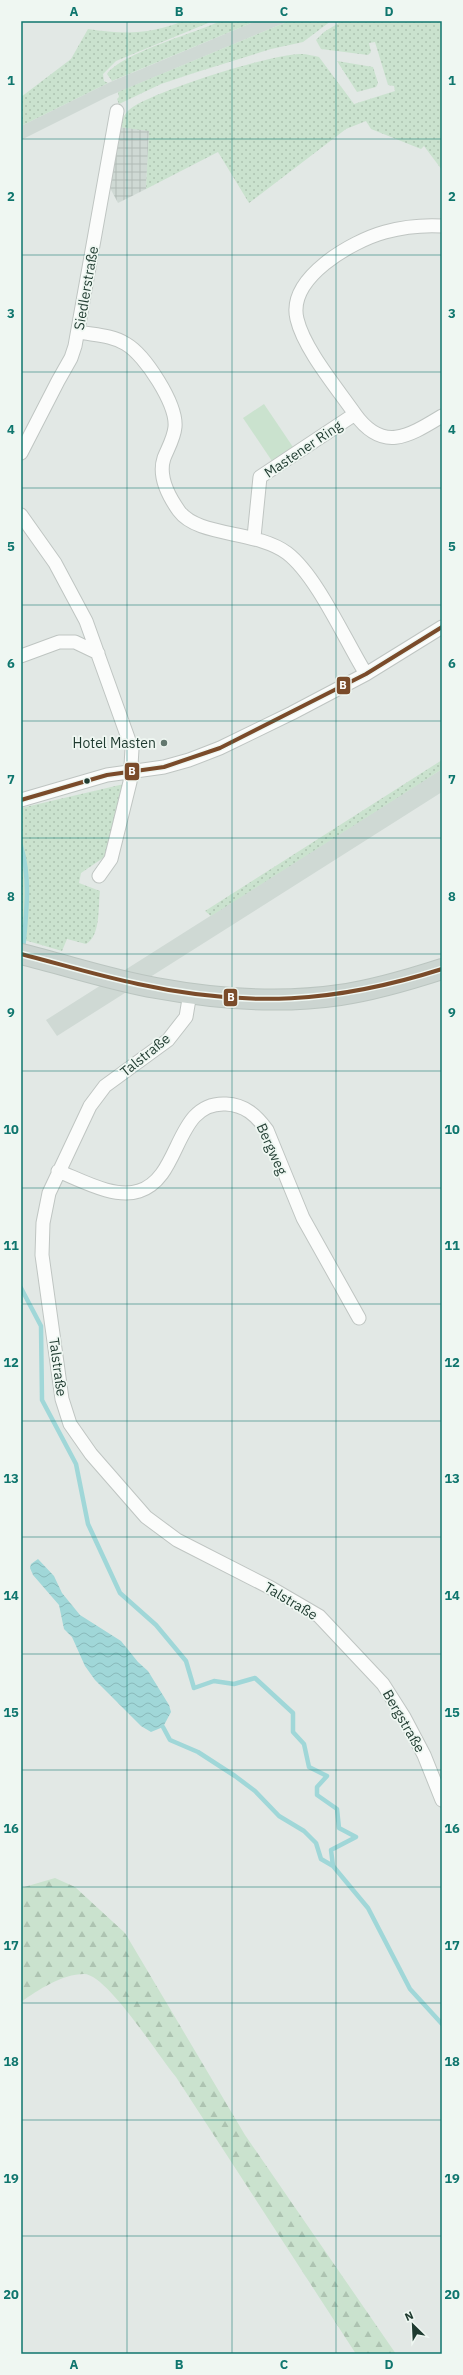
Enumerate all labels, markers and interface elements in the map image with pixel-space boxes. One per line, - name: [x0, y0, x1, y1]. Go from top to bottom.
- text: A: [70, 3, 79, 20]
- text: B: [175, 3, 184, 20]
- text: C: [280, 3, 289, 20]
- text: D: [384, 3, 394, 20]
- text: 1: [7, 72, 15, 89]
- text: 1: [448, 72, 456, 89]
- text: 2: [7, 188, 15, 205]
- text: 2: [448, 188, 456, 205]
- street label: Siedlerstraße: [70, 244, 102, 331]
- text: 3: [7, 305, 15, 322]
- text: 3: [448, 305, 456, 322]
- street label: Mastener Ring: [261, 416, 346, 482]
- text: 4: [7, 421, 15, 438]
- text: 4: [448, 421, 456, 438]
- text: 5: [7, 538, 15, 555]
- text: 5: [448, 538, 456, 555]
- text: 6: [7, 655, 15, 672]
- text: 6: [448, 655, 456, 672]
- line badge: B: [336, 676, 351, 695]
- text: B: [339, 678, 347, 692]
- place label: Hotel Masten: [73, 734, 156, 752]
- marker: Hotel Masten: [159, 738, 169, 748]
- line badge: B: [124, 762, 140, 781]
- text: B: [128, 764, 136, 778]
- text: 7: [7, 771, 15, 788]
- text: 7: [448, 771, 456, 788]
- unlabelled marker: [82, 776, 92, 786]
- text: 8: [7, 888, 15, 905]
- text: 8: [448, 888, 456, 905]
- line badge: B: [223, 988, 238, 1007]
- text: B: [227, 990, 235, 1004]
- text: 9: [7, 1004, 15, 1021]
- text: 9: [448, 1004, 456, 1021]
- street label: Talstraße: [116, 1029, 174, 1081]
- street label: Bergweg: [253, 1120, 292, 1178]
- text: 10: [3, 1121, 19, 1138]
- text: 10: [444, 1121, 460, 1138]
- text: 11: [3, 1237, 19, 1254]
- text: 11: [444, 1237, 460, 1254]
- street label: Talstraße: [45, 1336, 71, 1398]
- text: 12: [3, 1354, 19, 1371]
- text: 12: [444, 1354, 460, 1371]
- text: 13: [3, 1470, 19, 1487]
- text: 13: [444, 1470, 460, 1487]
- street label: Talstraße: [261, 1578, 321, 1624]
- text: 14: [3, 1587, 19, 1604]
- text: 14: [444, 1587, 460, 1604]
- street label: Bergstraße: [379, 1686, 429, 1756]
- text: 15: [3, 1704, 19, 1721]
- text: 15: [444, 1704, 460, 1721]
- text: 16: [3, 1820, 19, 1837]
- text: 16: [444, 1820, 460, 1837]
- text: 17: [3, 1937, 19, 1954]
- text: 17: [444, 1937, 460, 1954]
- text: 18: [3, 2053, 19, 2070]
- text: 18: [444, 2053, 460, 2070]
- text: 19: [3, 2170, 19, 2187]
- text: 19: [444, 2170, 460, 2187]
- text: 20: [3, 2286, 19, 2303]
- text: 20: [444, 2286, 460, 2303]
- north arrow: [393, 2305, 433, 2345]
- text: N: [402, 2308, 415, 2324]
- text: A: [70, 2356, 79, 2373]
- text: B: [175, 2356, 184, 2373]
- text: C: [280, 2356, 289, 2373]
- text: D: [384, 2356, 394, 2373]

